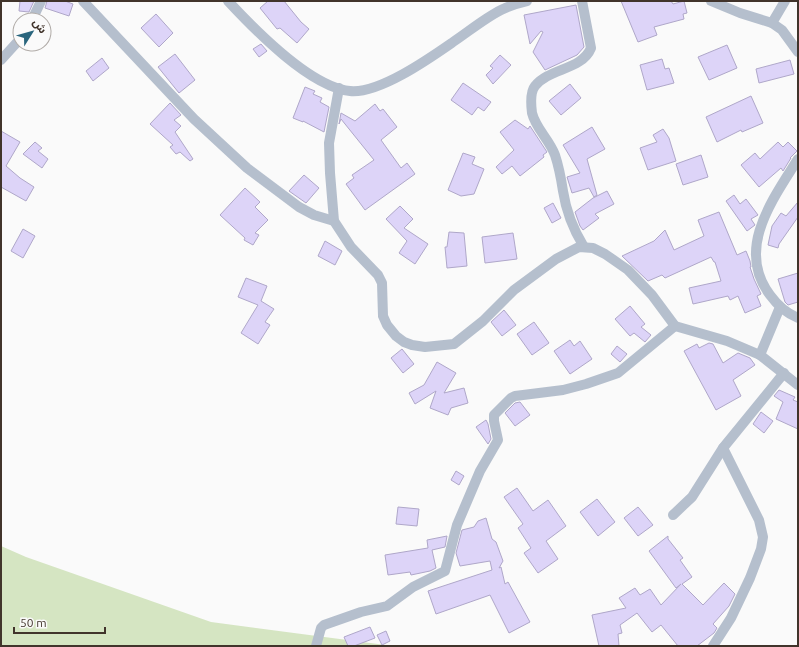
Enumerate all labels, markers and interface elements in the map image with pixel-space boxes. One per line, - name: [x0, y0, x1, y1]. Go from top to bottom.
- north arrow: [12, 12, 52, 52]
- text: ش: [30, 16, 49, 36]
- scale bar: [14, 609, 105, 635]
- text: 50 m: [20, 616, 47, 629]

